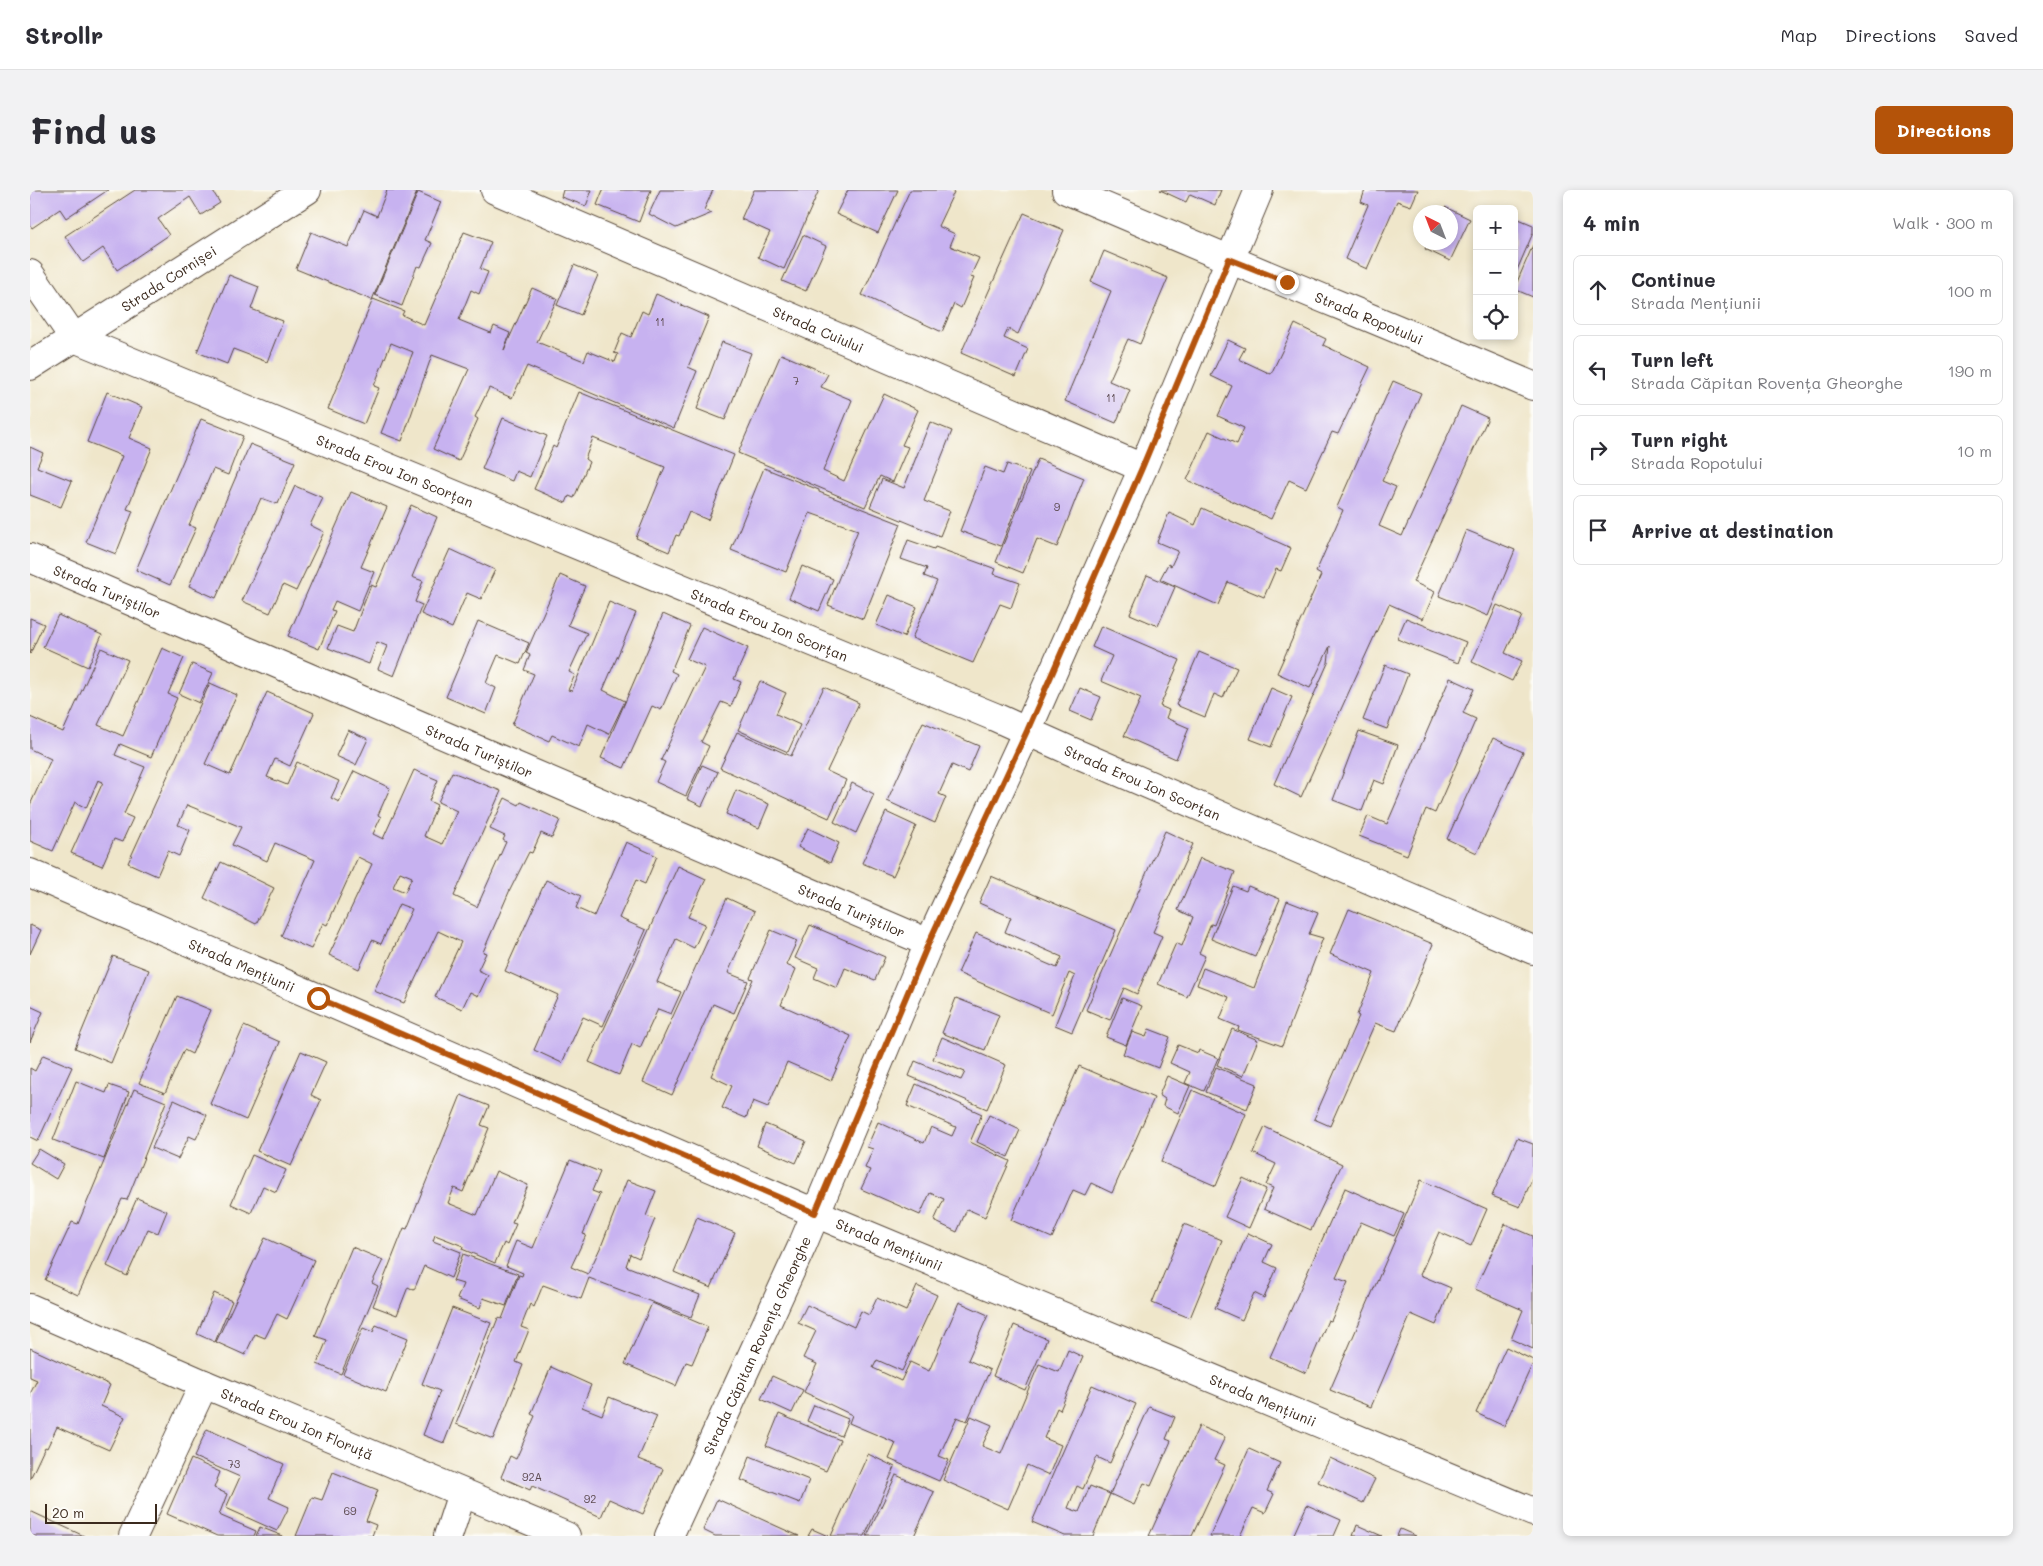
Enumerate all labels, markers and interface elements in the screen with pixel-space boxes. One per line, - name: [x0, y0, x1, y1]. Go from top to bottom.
- text: Strollr: [25, 19, 103, 50]
- text: Map: [1780, 23, 1817, 47]
- text: Directions: [1845, 23, 1937, 47]
- text: Saved: [1965, 23, 2018, 47]
- button: Directions: [1875, 106, 2013, 154]
- text: Find us: [30, 107, 157, 153]
- north arrow: [1413, 205, 1458, 250]
- map controls: [1473, 205, 1518, 340]
- button: +: [1473, 205, 1518, 250]
- text: 4 min: [1583, 209, 1640, 236]
- text: Walk · 300 m: [1892, 212, 1993, 233]
- street label: Strada Cornișei: [117, 241, 220, 315]
- button: −: [1473, 250, 1518, 295]
- text: Continue: [1631, 267, 1716, 292]
- route end: [1276, 271, 1299, 294]
- icon: ahead: [1584, 276, 1612, 304]
- text: 100 m: [1947, 280, 1992, 301]
- street label: Strada Ropotului: [1312, 287, 1426, 348]
- text: Strada Mențiunii: [1631, 292, 1761, 313]
- button: locate: [1473, 295, 1518, 340]
- street label: Strada Cuiului: [770, 301, 867, 357]
- house number: 11: [655, 314, 665, 329]
- text: Turn left: [1631, 347, 1714, 372]
- icon: left: [1584, 356, 1612, 384]
- text: 190 m: [1948, 360, 1992, 381]
- text: Strada Căpitan Rovența Gheorghe: [1631, 372, 1903, 393]
- house number: 7: [793, 373, 799, 388]
- house number: 11: [1106, 390, 1116, 405]
- text: Turn right: [1631, 427, 1728, 452]
- street label: Strada Erou Ion Scorțan: [314, 429, 477, 511]
- icon: right: [1584, 436, 1612, 464]
- text: 10 m: [1957, 440, 1992, 461]
- text: Strada Ropotului: [1631, 452, 1763, 473]
- house number: 9: [1054, 499, 1061, 514]
- icon: arrive: [1584, 516, 1612, 544]
- text: Arrive at destination: [1631, 518, 1834, 543]
- street label: Strada Turiștilor: [51, 560, 164, 622]
- street label: Strada Erou Ion Scorțan: [688, 583, 851, 665]
- street label: Strada Turiștilor: [423, 719, 536, 782]
- street label: Strada Erou Ion Scorțan: [1062, 740, 1224, 824]
- street label: Strada Turiștilor: [795, 879, 908, 941]
- street label: Strada Mențiunii: [186, 933, 298, 996]
- route start: [307, 987, 330, 1010]
- street label: Strada Mențiunii: [833, 1213, 946, 1275]
- street label: Strada Căpitan Rovența Gheorghe: [698, 1233, 815, 1457]
- street label: Strada Mențiunii: [1207, 1369, 1320, 1430]
- street label: Strada Erou Ion Floruță: [218, 1383, 376, 1464]
- house number: 73: [228, 1456, 241, 1471]
- house number: 92A: [522, 1469, 542, 1484]
- house number: 92: [584, 1491, 596, 1506]
- scale bar: [45, 1501, 158, 1524]
- text: 20 m: [52, 1503, 84, 1522]
- house number: 69: [343, 1503, 357, 1518]

